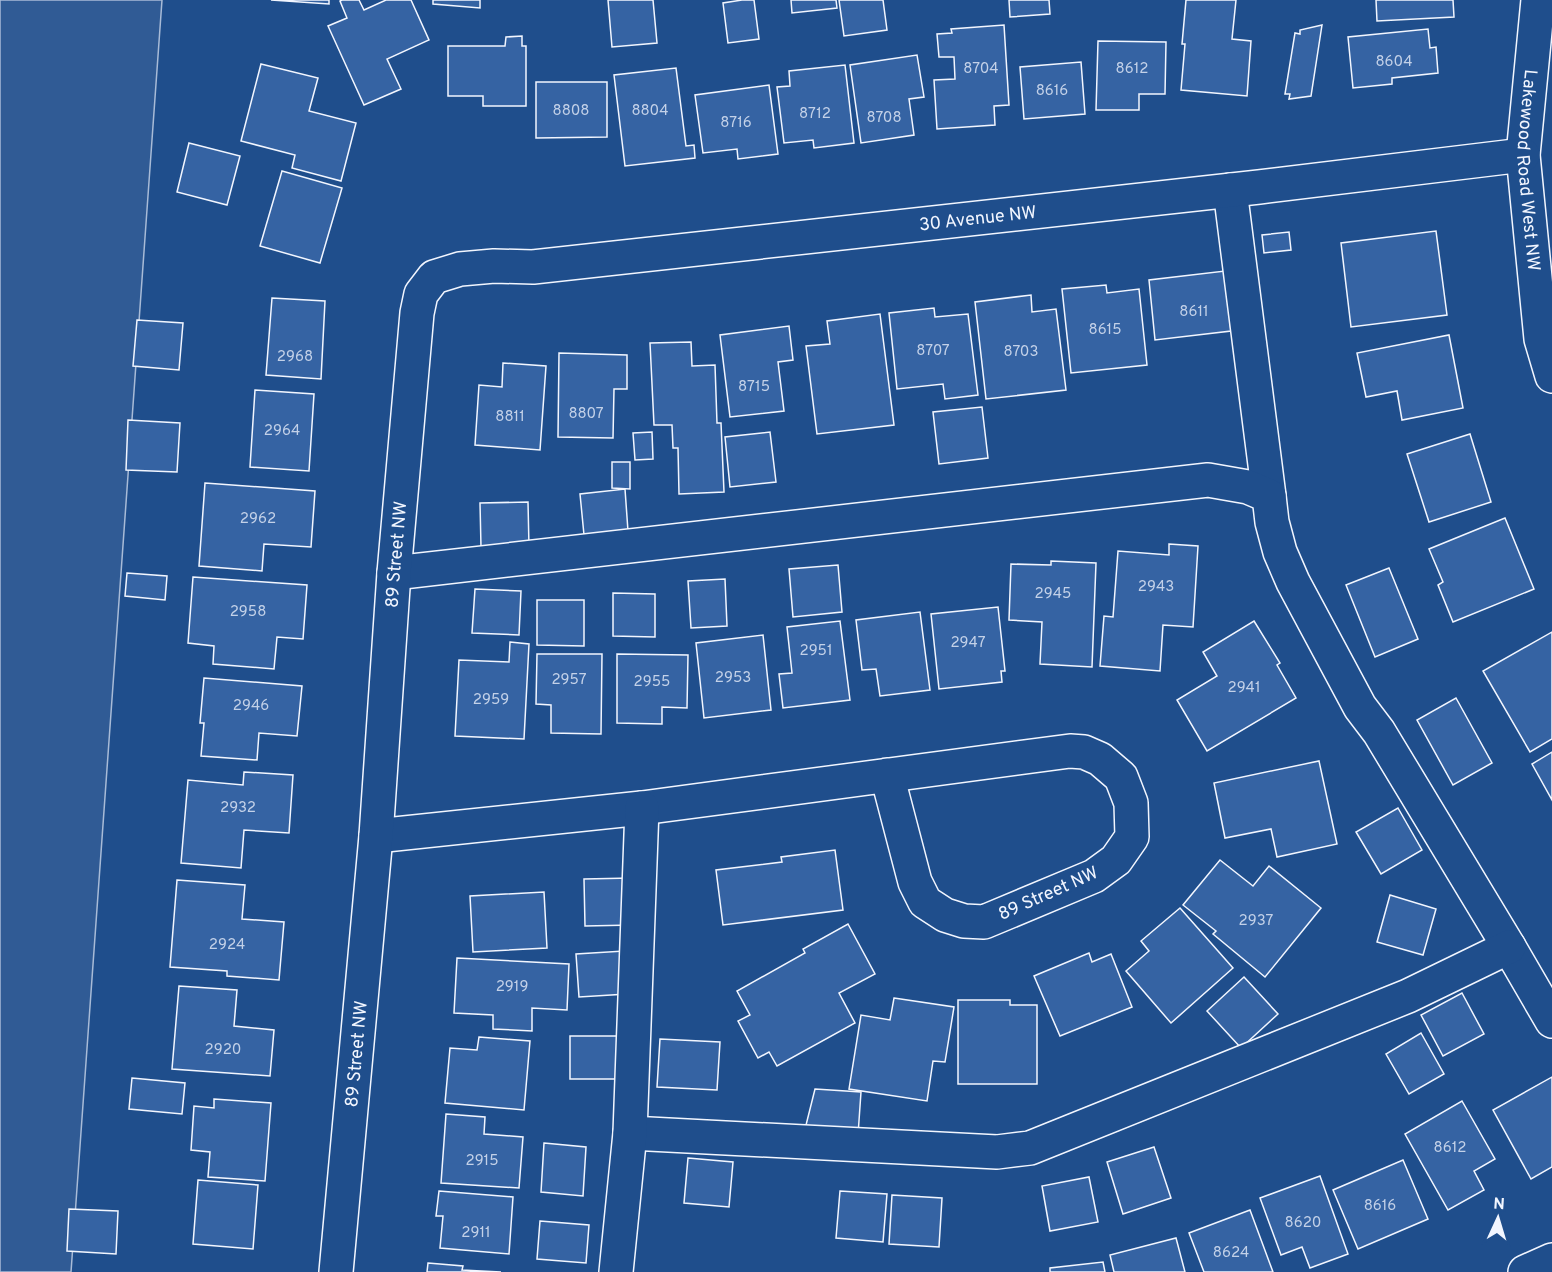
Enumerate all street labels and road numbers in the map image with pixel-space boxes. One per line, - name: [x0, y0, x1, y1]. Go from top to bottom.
- street label: Lakewood Road West NW: [1510, 68, 1544, 272]
- street label: 30 Avenue NW: [918, 202, 1038, 237]
- street label: 89 Street NW: [382, 500, 413, 609]
- street label: 89 Street NW: [995, 862, 1102, 927]
- street label: 89 Street NW: [341, 1000, 374, 1108]

